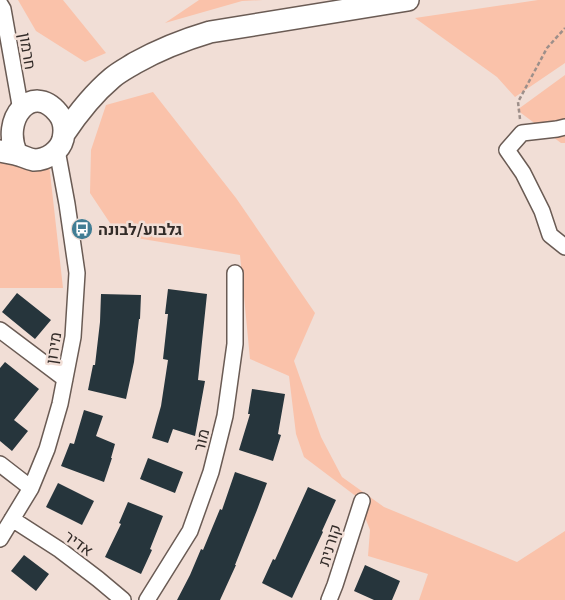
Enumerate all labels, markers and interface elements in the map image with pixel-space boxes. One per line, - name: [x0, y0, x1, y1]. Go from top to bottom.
- street label: חרמון: [14, 31, 42, 71]
- bus stop icon: גלבוע/לבונה: [70, 217, 94, 241]
- place label: גלבוע/לבונה: [98, 218, 182, 240]
- street label: מירון: [40, 330, 66, 366]
- street label: מור: [188, 426, 214, 454]
- street label: קורנית: [312, 521, 346, 569]
- street label: אדיר: [60, 525, 98, 561]

